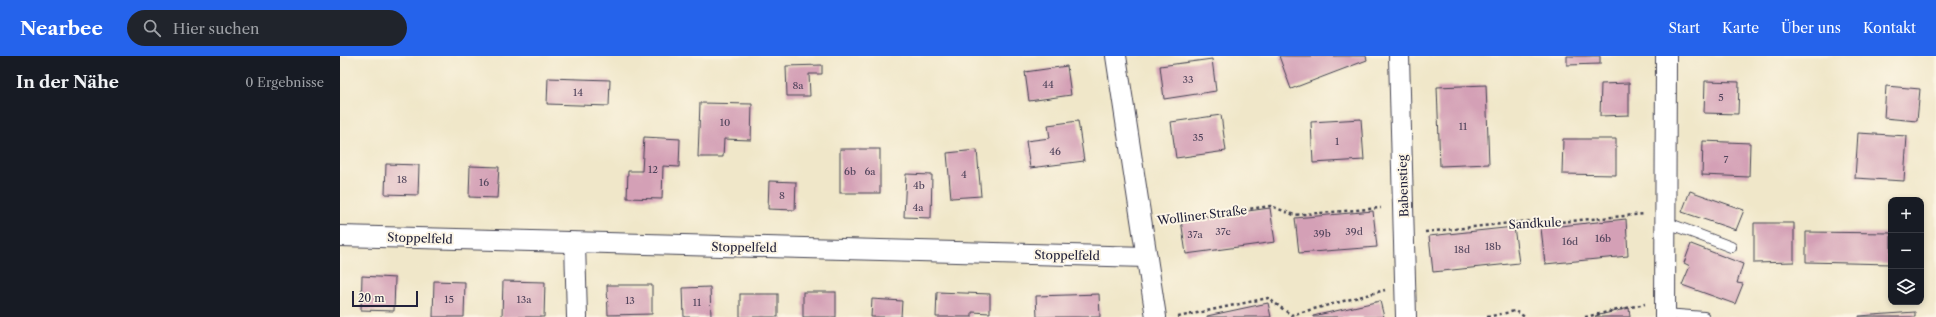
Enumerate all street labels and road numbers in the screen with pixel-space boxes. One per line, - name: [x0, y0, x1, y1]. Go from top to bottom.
- street label: Babenstieg: [1394, 154, 1412, 217]
- street label: Wolliner Straße: [1155, 202, 1248, 228]
- street label: Sandkule: [1508, 214, 1562, 232]
- street label: Stoppelfeld: [387, 229, 454, 247]
- street label: Stoppelfeld: [711, 239, 778, 255]
- street label: Stoppelfeld: [1034, 247, 1101, 263]

